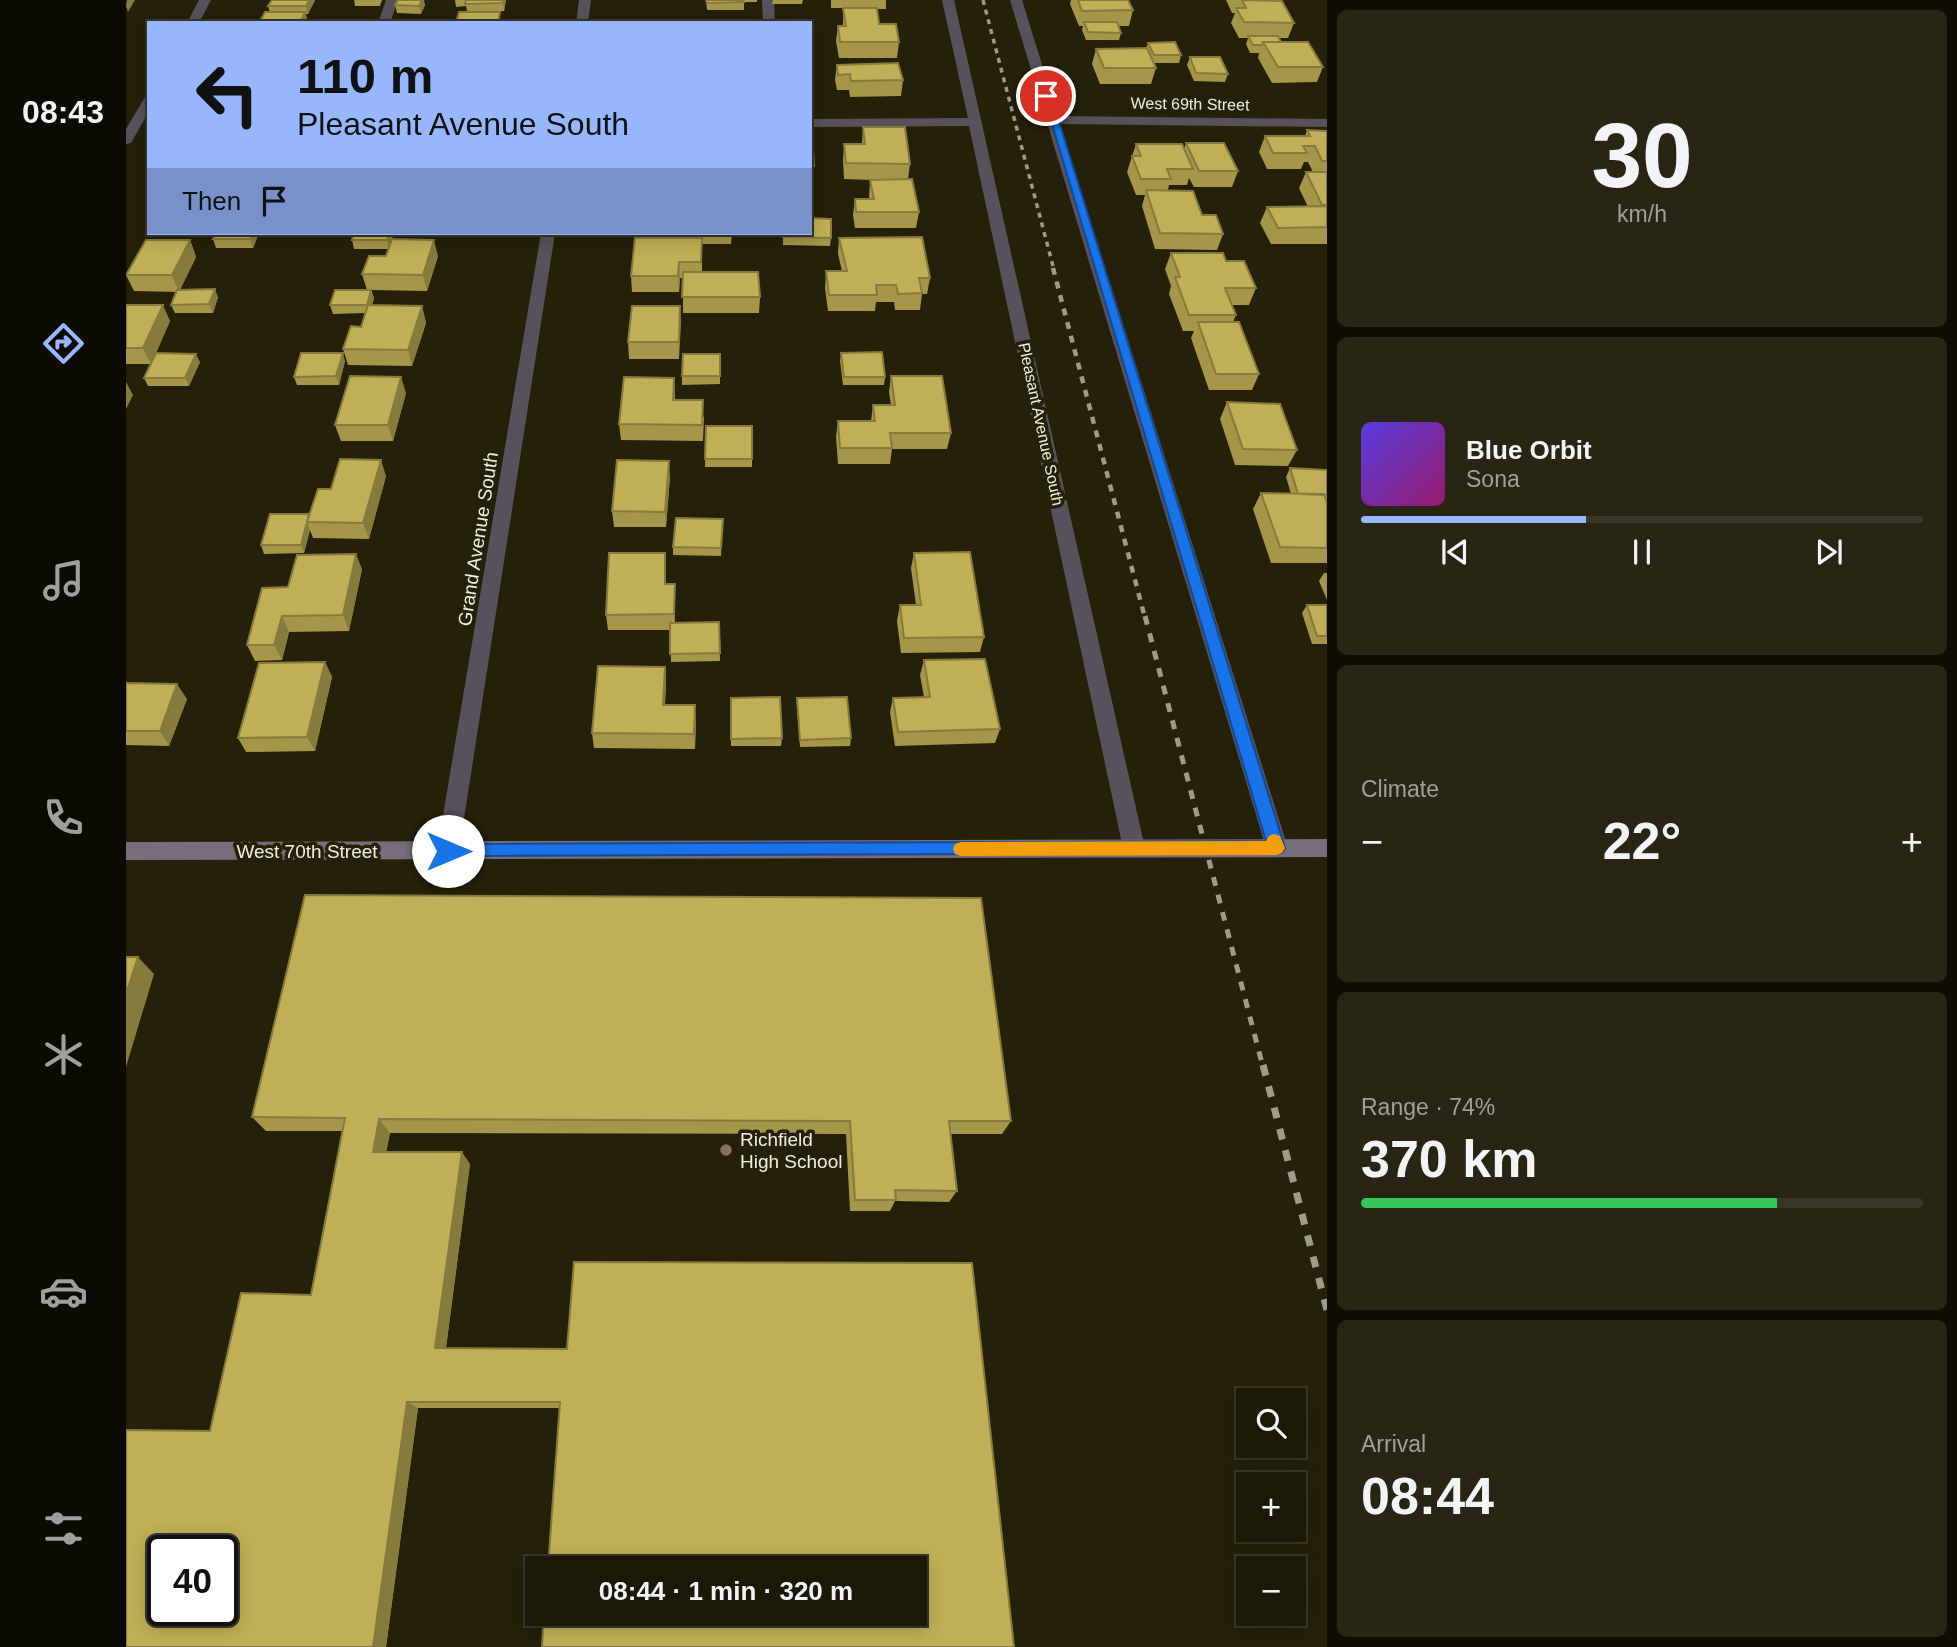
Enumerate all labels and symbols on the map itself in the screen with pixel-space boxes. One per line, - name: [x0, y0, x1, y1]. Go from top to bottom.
- pin: [1016, 66, 1076, 126]
- street label: West 69th Street: [1130, 94, 1250, 114]
- street label: Pleasant Avenue South: [1015, 341, 1067, 507]
- street label: Grand Avenue South: [454, 450, 502, 628]
- position arrow: [411, 814, 485, 888]
- street label: West 70th Street: [236, 841, 378, 862]
- place label: Richfield High School: [740, 1129, 842, 1172]
- marker: Richfield High School: [718, 1142, 734, 1158]
- speed limit sign: 40: [147, 1535, 238, 1626]

